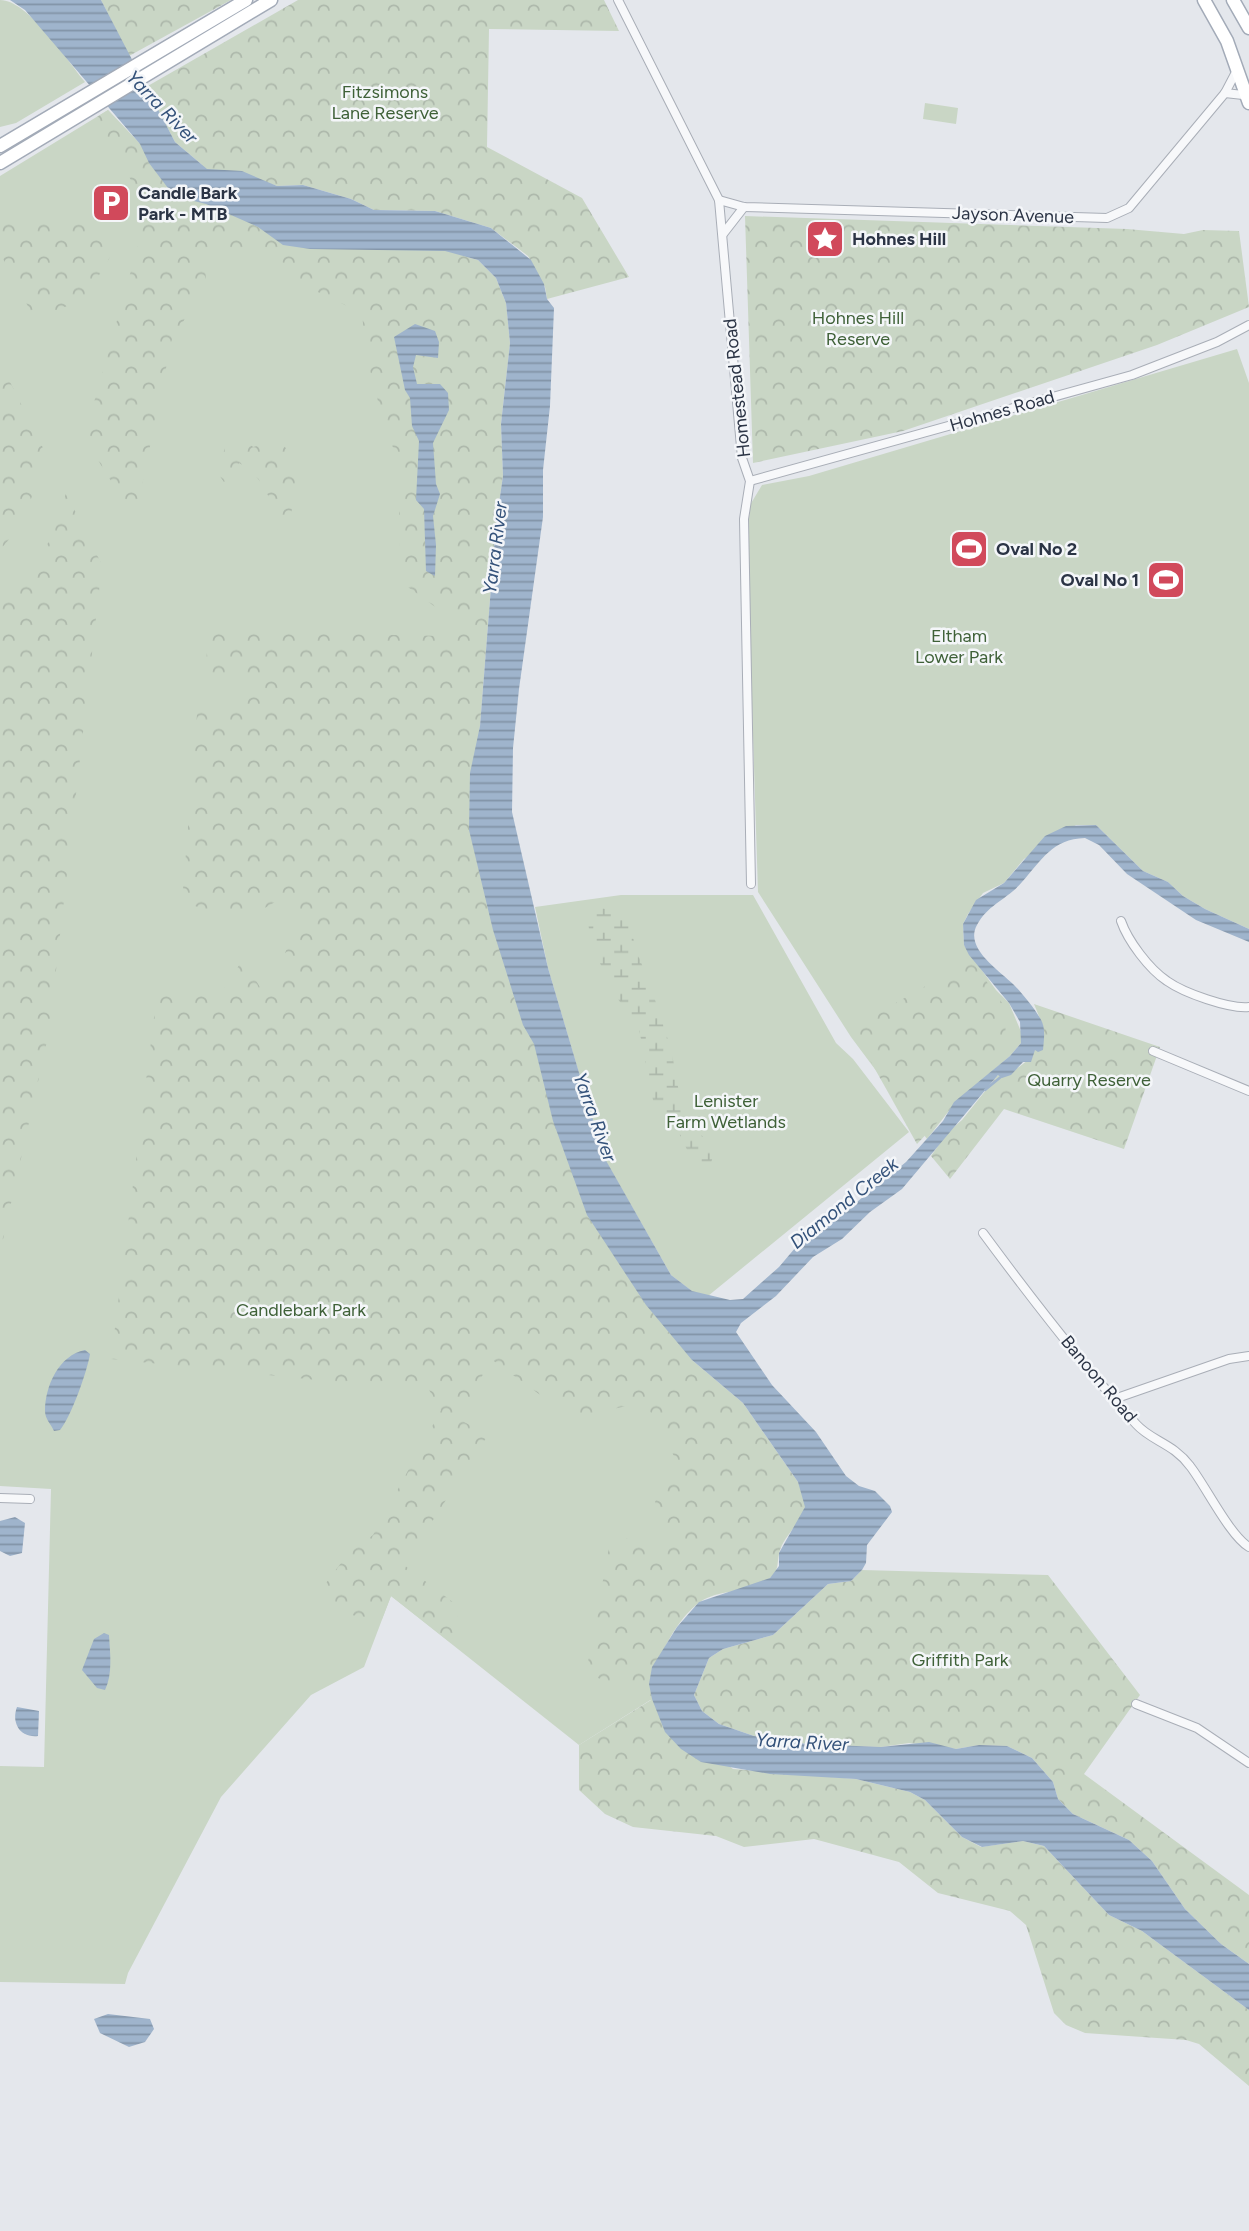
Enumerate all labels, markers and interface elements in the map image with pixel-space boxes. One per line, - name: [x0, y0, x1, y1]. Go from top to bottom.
- water label: Yarra River: [121, 66, 203, 149]
- park label: Fitzsimons Lane Reserve: [331, 81, 439, 124]
- parking icon: Candle Bark Park - MTB: [90, 182, 132, 224]
- place label: Candle Bark Park - MTB: [138, 182, 238, 225]
- street label: Jayson Avenue: [952, 202, 1074, 228]
- place icon: Hohnes Hill: [804, 218, 846, 260]
- place label: Hohnes Hill: [852, 228, 946, 250]
- park label: Hohnes Hill Reserve: [812, 307, 904, 350]
- street label: Homestead Road: [719, 317, 755, 459]
- street label: Hohnes Road: [947, 386, 1057, 436]
- water label: Yarra River: [478, 500, 512, 596]
- sports icon: Oval No 2: [948, 528, 990, 570]
- place label: Oval No 2: [996, 538, 1077, 560]
- sports icon: Oval No 1: [1145, 559, 1187, 601]
- place label: Oval No 1: [1061, 569, 1139, 591]
- park label: Eltham Lower Park: [915, 625, 1003, 668]
- water label: Yarra River: [568, 1069, 622, 1165]
- park label: Quarry Reserve: [1027, 1069, 1151, 1091]
- park label: Lenister Farm Wetlands: [666, 1090, 786, 1133]
- water label: Diamond Creek: [785, 1152, 903, 1254]
- park label: Candlebark Park: [236, 1299, 366, 1321]
- street label: Banoon Road: [1056, 1331, 1142, 1427]
- park label: Griffith Park: [912, 1649, 1009, 1671]
- water label: Yarra River: [755, 1728, 850, 1756]

